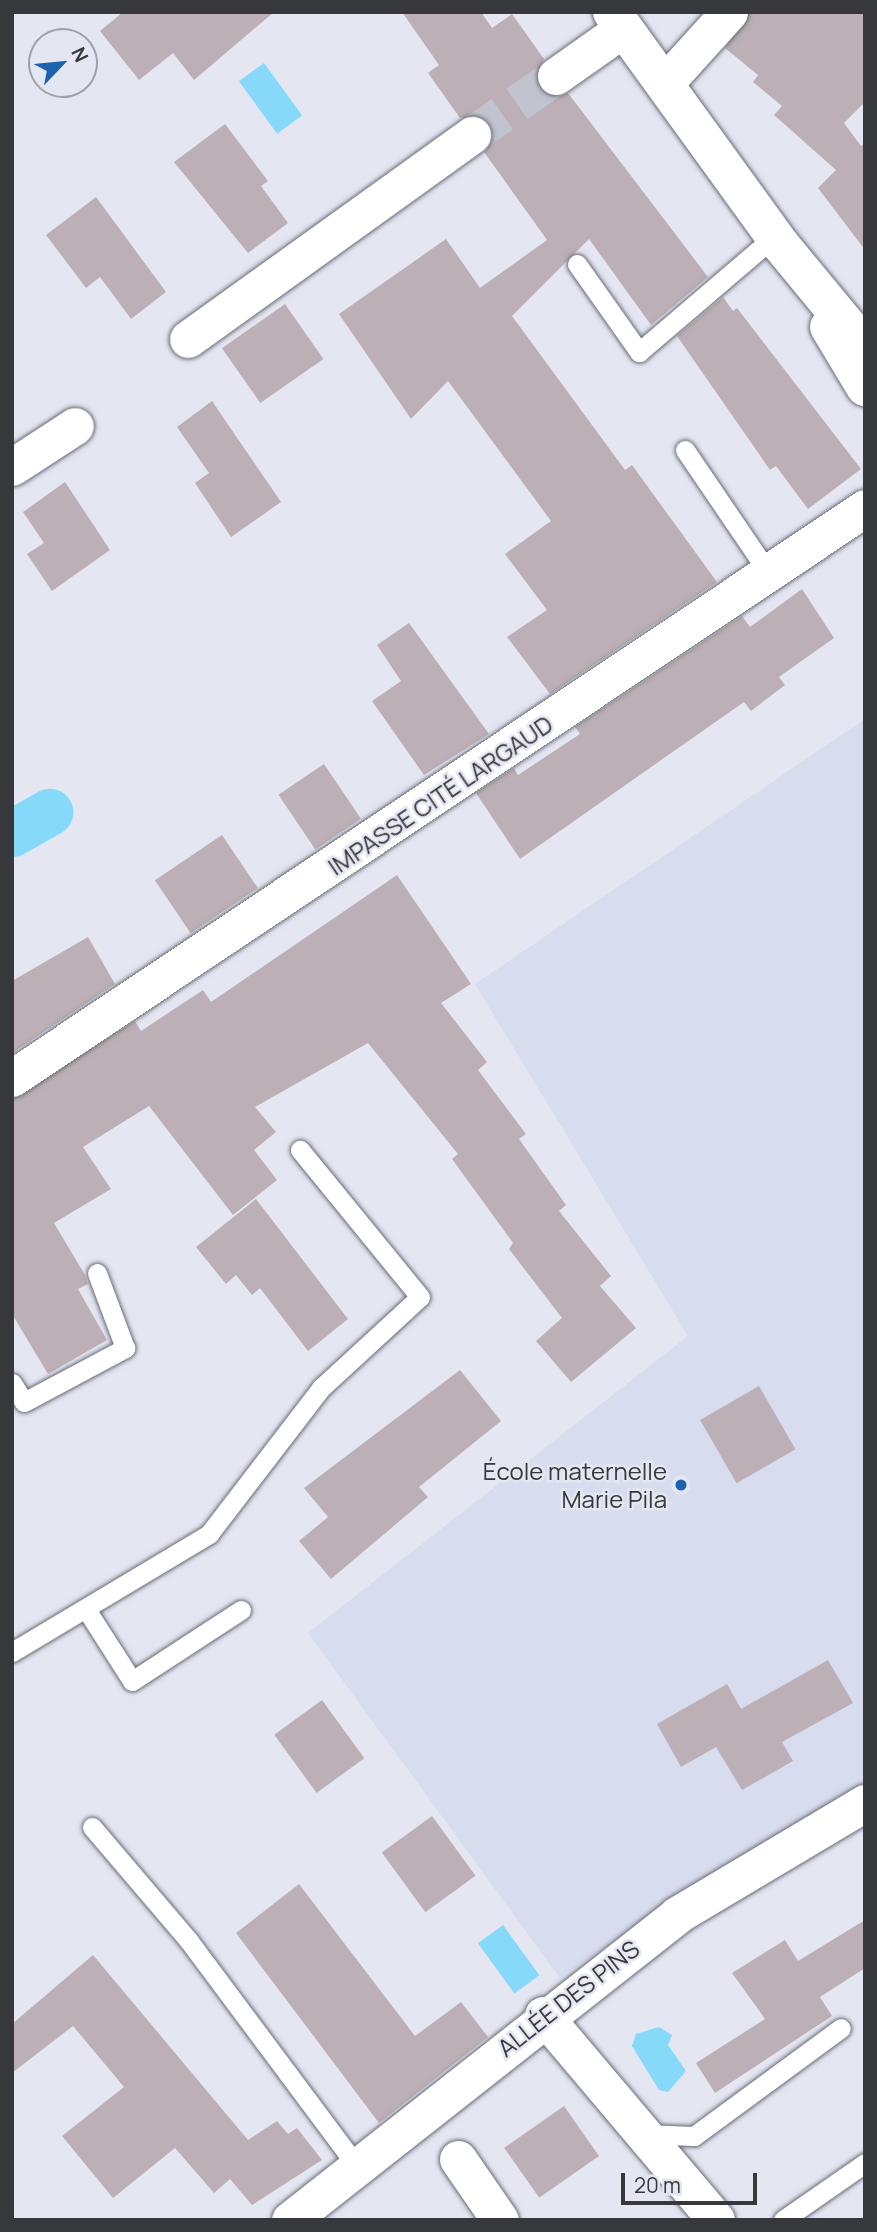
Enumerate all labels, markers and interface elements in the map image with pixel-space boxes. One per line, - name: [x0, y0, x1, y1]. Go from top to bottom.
- north arrow: [28, 28, 98, 98]
- text: N: [65, 43, 95, 67]
- street label: IMPASSE CITÉ LARGAUD: [322, 709, 558, 881]
- place label: École maternelle Marie Pila: [483, 1457, 667, 1513]
- marker: École maternelle Marie Pila: [673, 1477, 689, 1493]
- street label: ALLÉE DES PINS: [491, 1934, 645, 2062]
- scale bar: [625, 2158, 762, 2202]
- text: 20 m: [634, 2171, 681, 2199]

